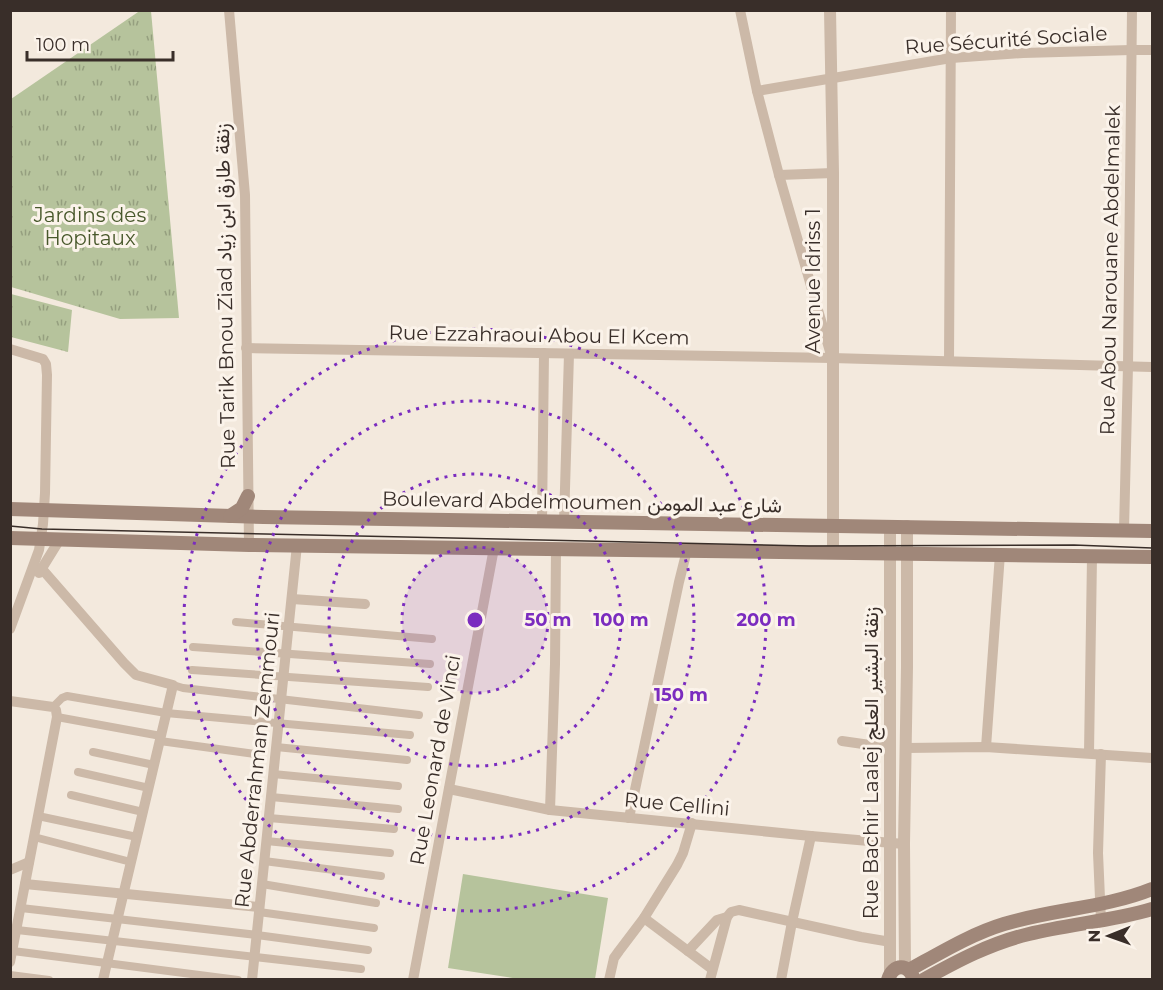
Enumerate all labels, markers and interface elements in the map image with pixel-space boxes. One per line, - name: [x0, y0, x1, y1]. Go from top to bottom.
- street label: Rue Sécurité Sociale: [904, 21, 1108, 59]
- scale bar: [27, 24, 172, 62]
- text: 100 m: [36, 34, 90, 56]
- street label: Rue Abou Narouane Abdelmalek: [1095, 105, 1125, 435]
- street label: Rue Tarik Bnou Ziad زنقة طارق ابن زياد: [210, 123, 241, 469]
- park label: Jardins des Hopitaux: [33, 203, 146, 250]
- street label: Avenue Idriss 1: [801, 208, 825, 354]
- street label: Rue Ezzahraoui Abou El Kcem: [388, 320, 690, 350]
- street label: Boulevard Abdelmoumen شارع عبد المومن: [382, 487, 782, 519]
- street label: Rue Bachir Laalej زنقة البشير العلج: [859, 607, 885, 919]
- text: 50 m: [525, 609, 571, 631]
- text: 100 m: [593, 609, 649, 631]
- text: 200 m: [736, 609, 796, 631]
- centre of rings: [465, 610, 485, 630]
- street label: Rue Abderrahman Zemmouri: [230, 611, 284, 909]
- street label: Rue Leonard de Vinci: [405, 653, 465, 867]
- text: 150 m: [654, 684, 708, 706]
- street label: Rue Cellini: [623, 787, 731, 821]
- north arrow: [1079, 906, 1139, 966]
- text: N: [1085, 930, 1104, 943]

